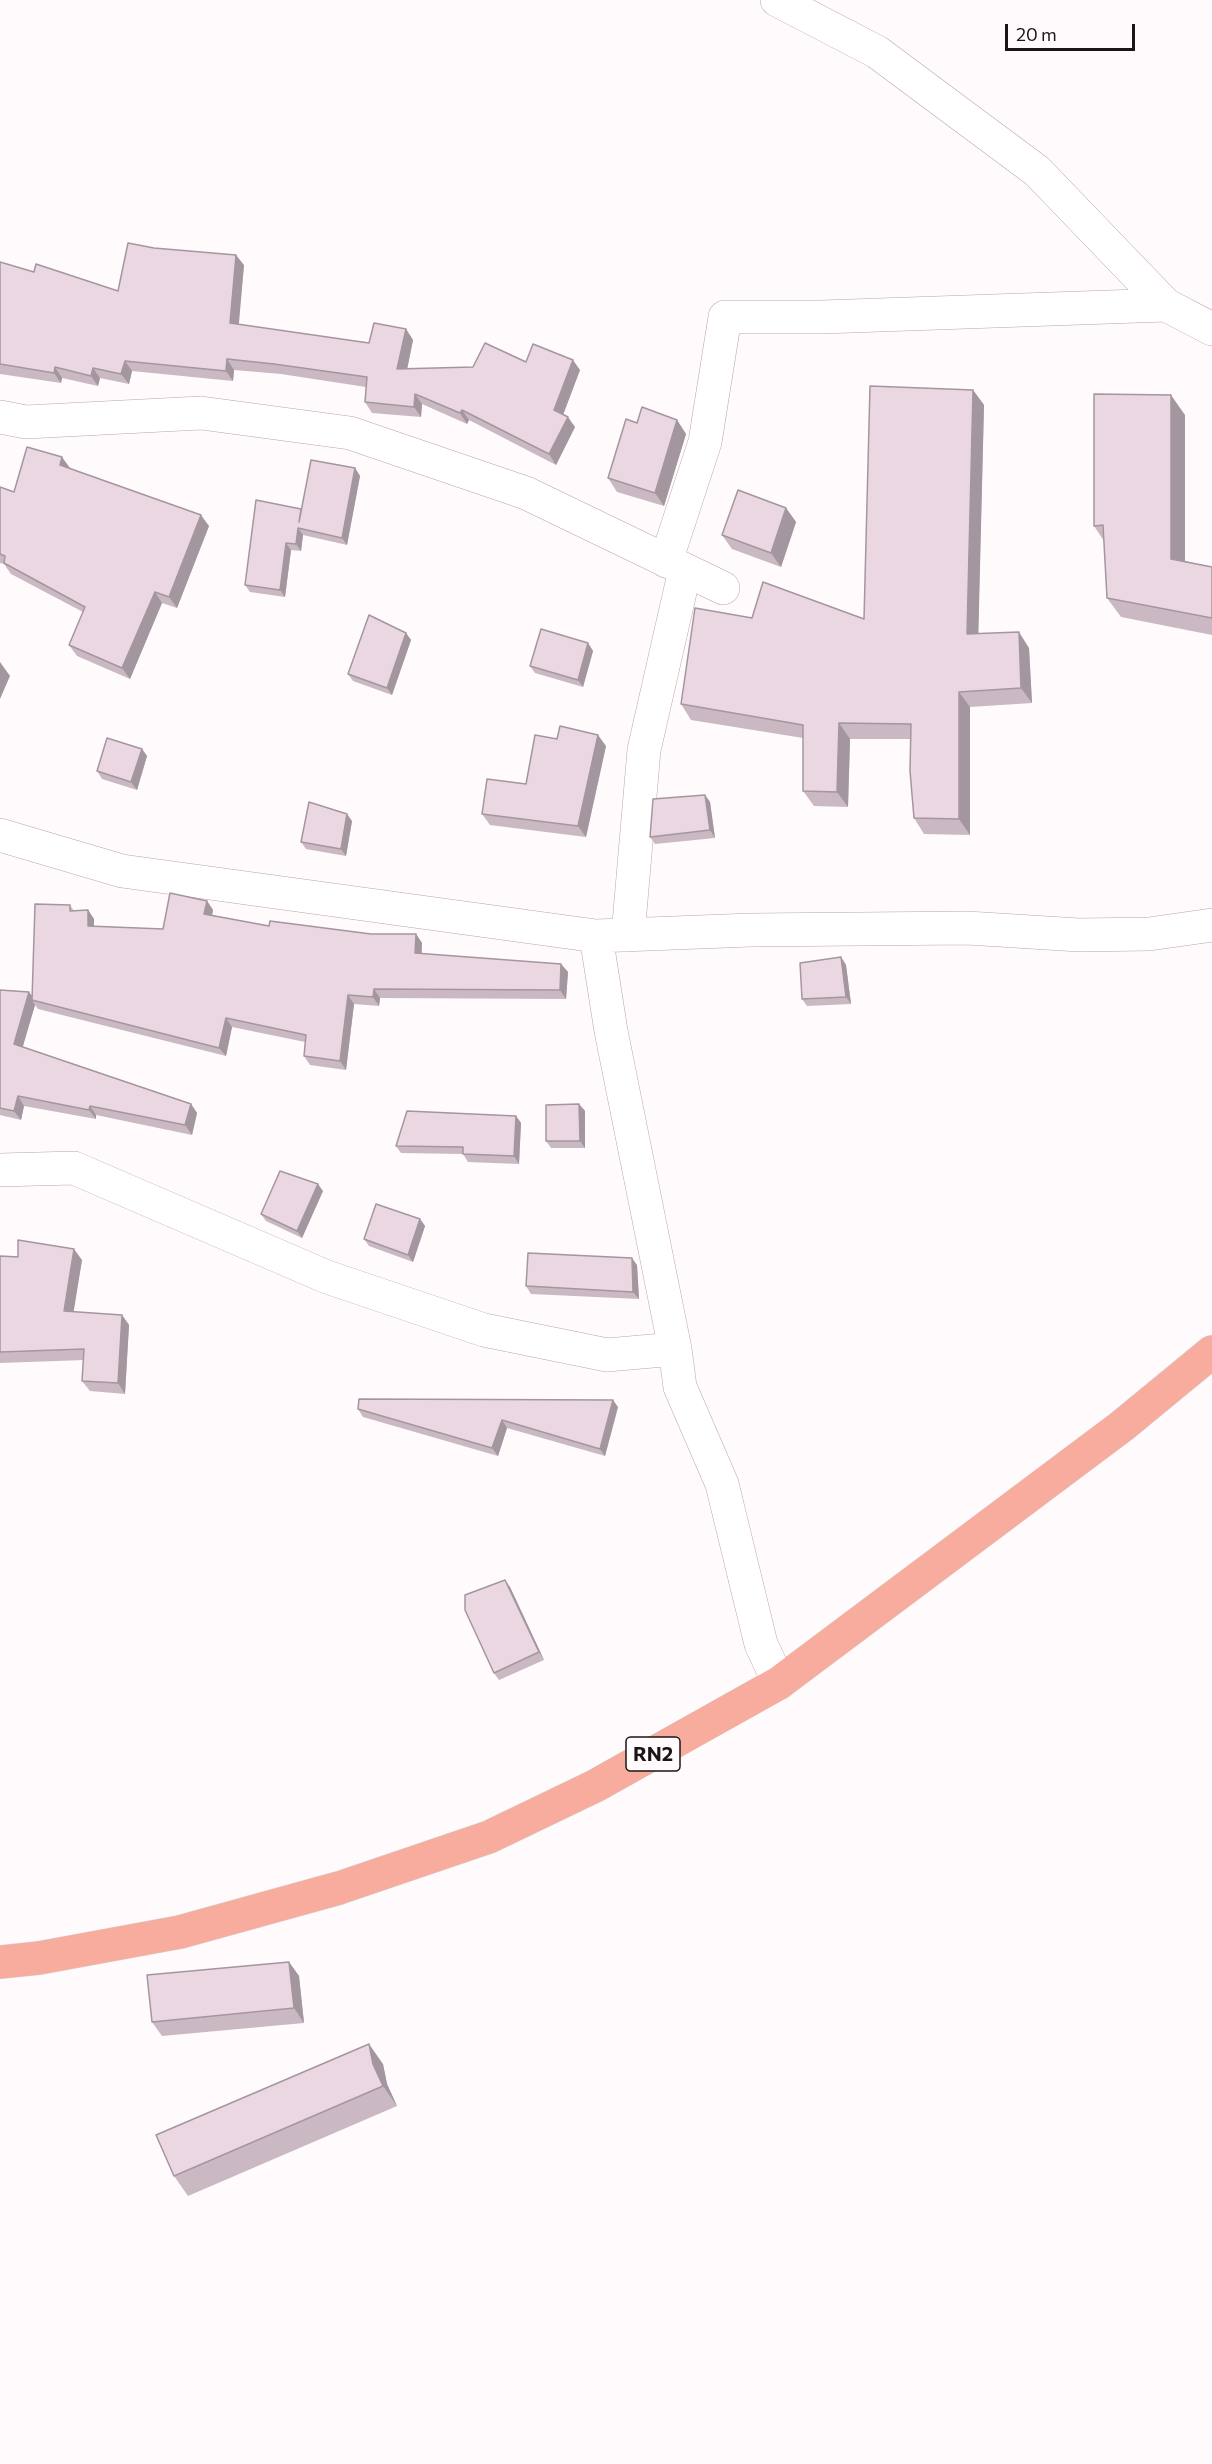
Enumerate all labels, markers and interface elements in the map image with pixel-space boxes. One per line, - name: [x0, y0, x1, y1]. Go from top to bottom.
- scale bar: [1008, 12, 1138, 50]
- text: 20 m: [1016, 23, 1057, 45]
- road number: RN2: [626, 1737, 680, 1771]

